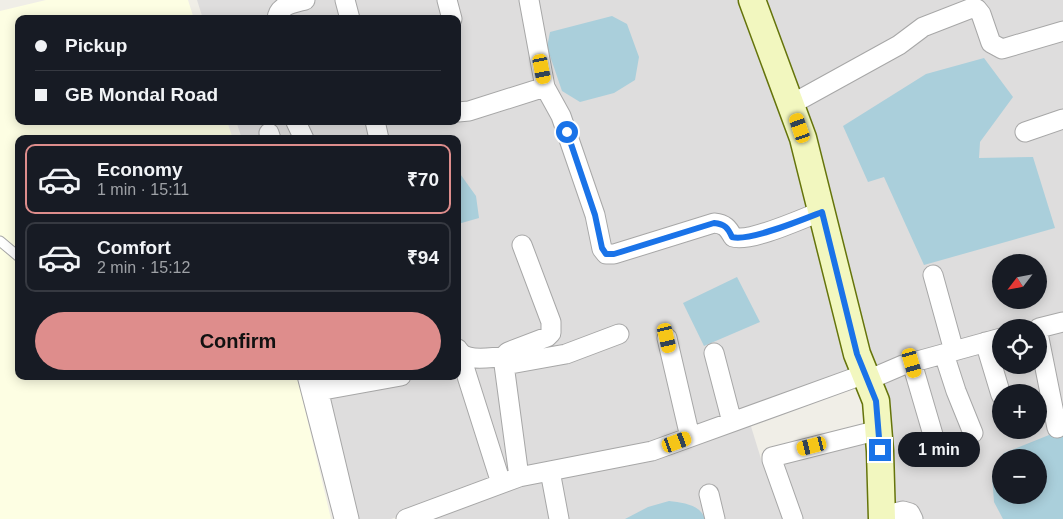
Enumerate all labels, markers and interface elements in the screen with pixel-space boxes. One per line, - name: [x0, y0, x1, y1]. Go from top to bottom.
- text: Pickup: [65, 35, 127, 56]
- car: [531, 53, 552, 85]
- text: GB Mondal Road: [65, 84, 218, 105]
- car: [788, 111, 811, 145]
- route start: [556, 121, 578, 143]
- icon: car: [37, 157, 82, 202]
- text: Economy: [97, 159, 183, 180]
- text: ₹70: [407, 169, 439, 190]
- text: 1 min · 15:11: [97, 181, 189, 198]
- icon: car: [37, 235, 82, 280]
- text: Comfort: [97, 237, 171, 258]
- text: ₹94: [407, 247, 439, 268]
- north arrow: [992, 254, 1048, 309]
- map controls: [992, 254, 1047, 504]
- text: 2 min · 15:12: [97, 259, 190, 276]
- button: Confirm: [35, 312, 441, 370]
- button: locate: [992, 319, 1047, 374]
- car: [656, 322, 677, 354]
- car: [900, 347, 923, 379]
- button: +: [992, 384, 1047, 439]
- car: [660, 430, 693, 454]
- callout: 1 min: [898, 432, 980, 468]
- car: [795, 435, 828, 457]
- route end: [869, 439, 891, 461]
- text: 1 min: [918, 441, 960, 458]
- button: −: [992, 449, 1047, 504]

